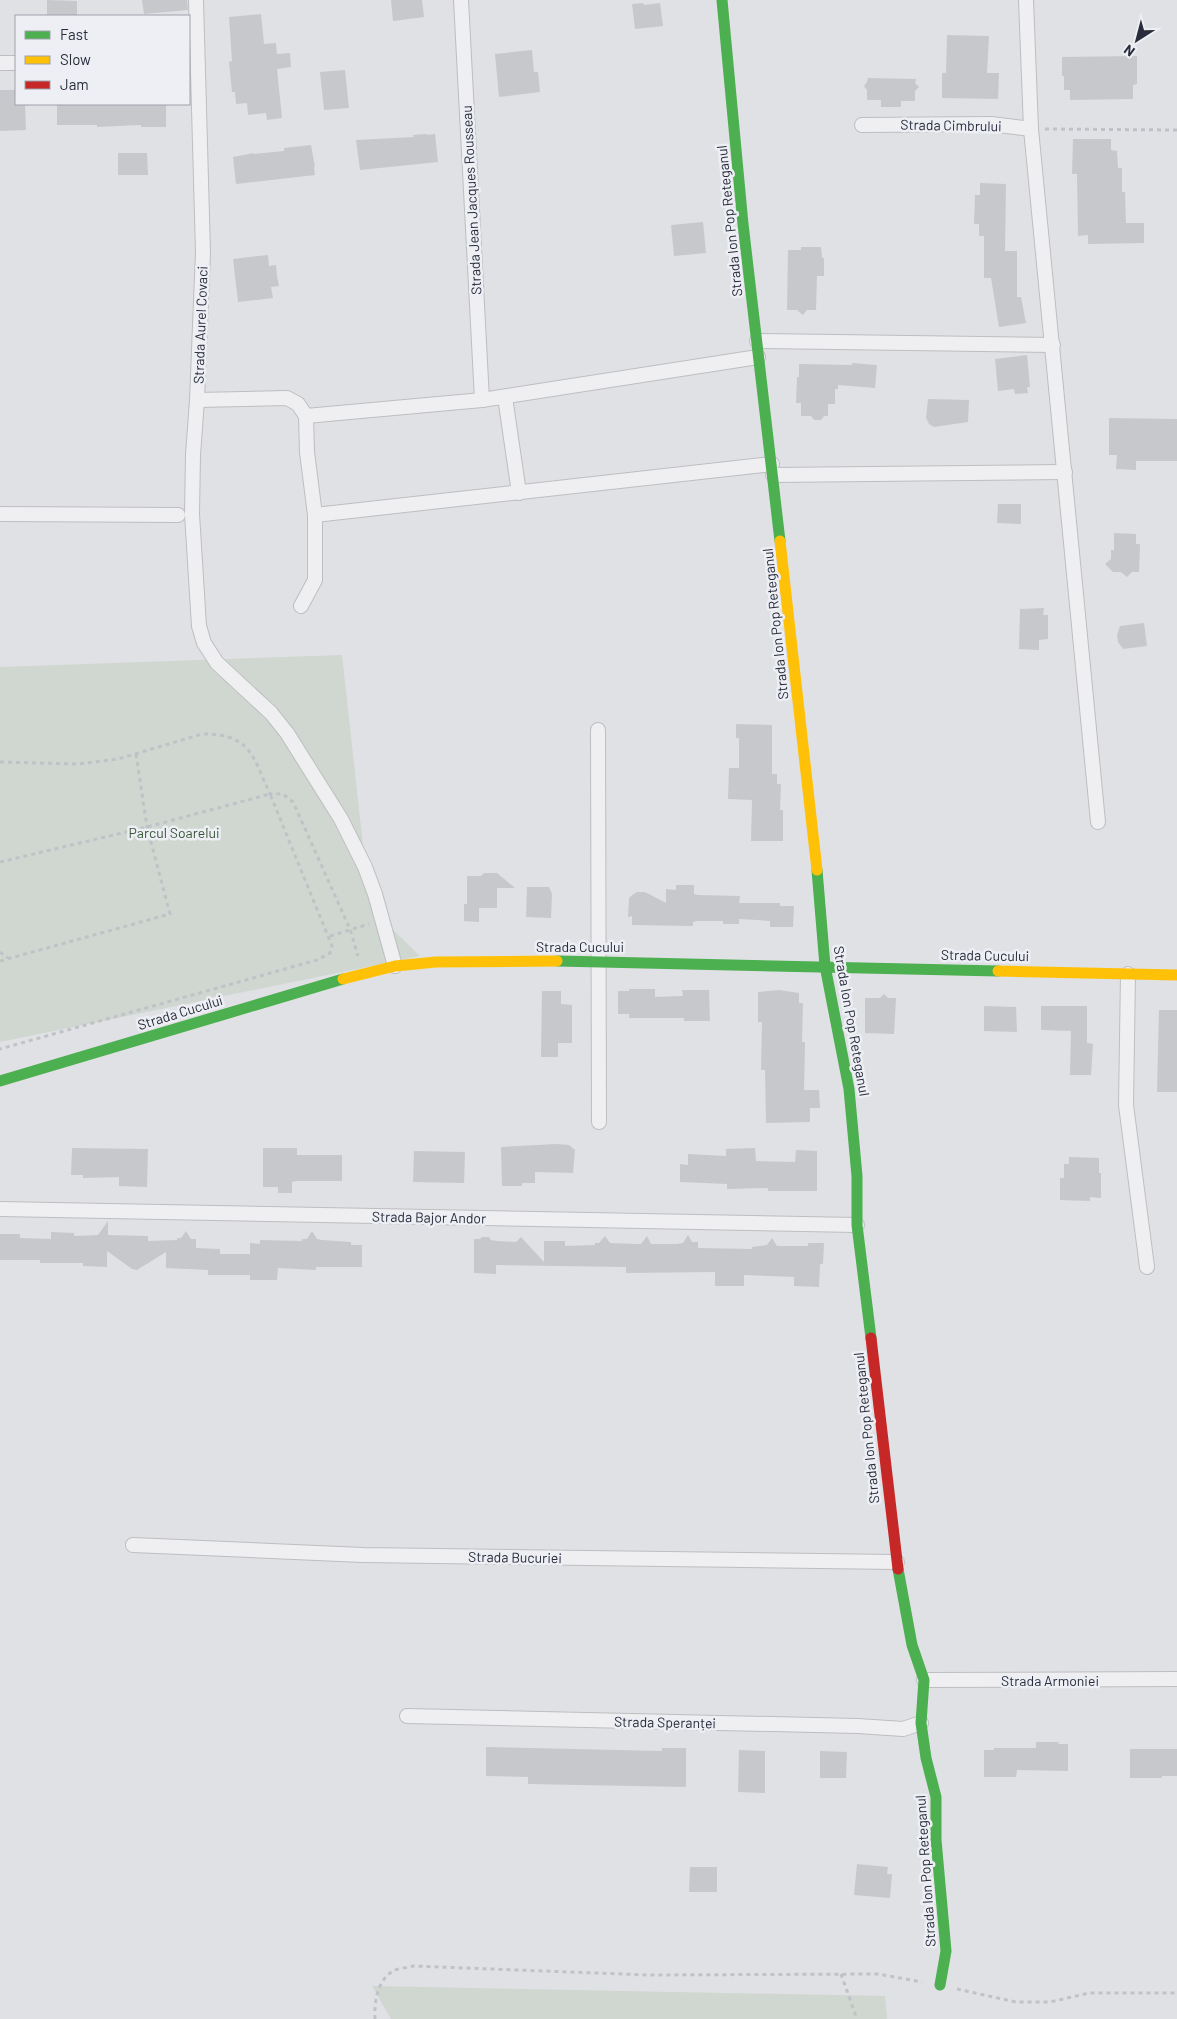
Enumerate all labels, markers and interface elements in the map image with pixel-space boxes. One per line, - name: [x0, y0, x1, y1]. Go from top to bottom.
- legend: [15, 15, 190, 105]
- north arrow: [1112, 15, 1162, 65]
- text: Fast: [60, 25, 88, 43]
- text: N: [1120, 41, 1138, 61]
- text: Slow: [60, 50, 91, 68]
- text: Jam: [60, 75, 89, 93]
- street label: Strada Jean Jacques Rousseau: [458, 105, 484, 295]
- street label: Strada Cimbrului: [900, 116, 1002, 134]
- street label: Strada Ion Pop Reteganul: [713, 145, 745, 297]
- street label: Strada Aurel Covaci: [189, 266, 211, 384]
- street label: Strada Ion Pop Reteganul: [759, 548, 791, 700]
- park label: Parcul Soarelui: [129, 824, 219, 841]
- street label: Strada Cucului: [536, 938, 624, 955]
- street label: Strada Ion Pop Reteganul: [830, 945, 874, 1097]
- street label: Strada Cucului: [941, 946, 1029, 964]
- street label: Strada Cucului: [135, 991, 225, 1033]
- street label: Strada Bajor Andor: [372, 1208, 486, 1226]
- street label: Strada Ion Pop Reteganul: [850, 1352, 882, 1504]
- street label: Strada Bucuriei: [468, 1548, 562, 1566]
- street label: Strada Armoniei: [1001, 1672, 1099, 1689]
- street label: Strada Speranței: [614, 1713, 716, 1731]
- street label: Strada Ion Pop Reteganul: [911, 1795, 939, 1947]

